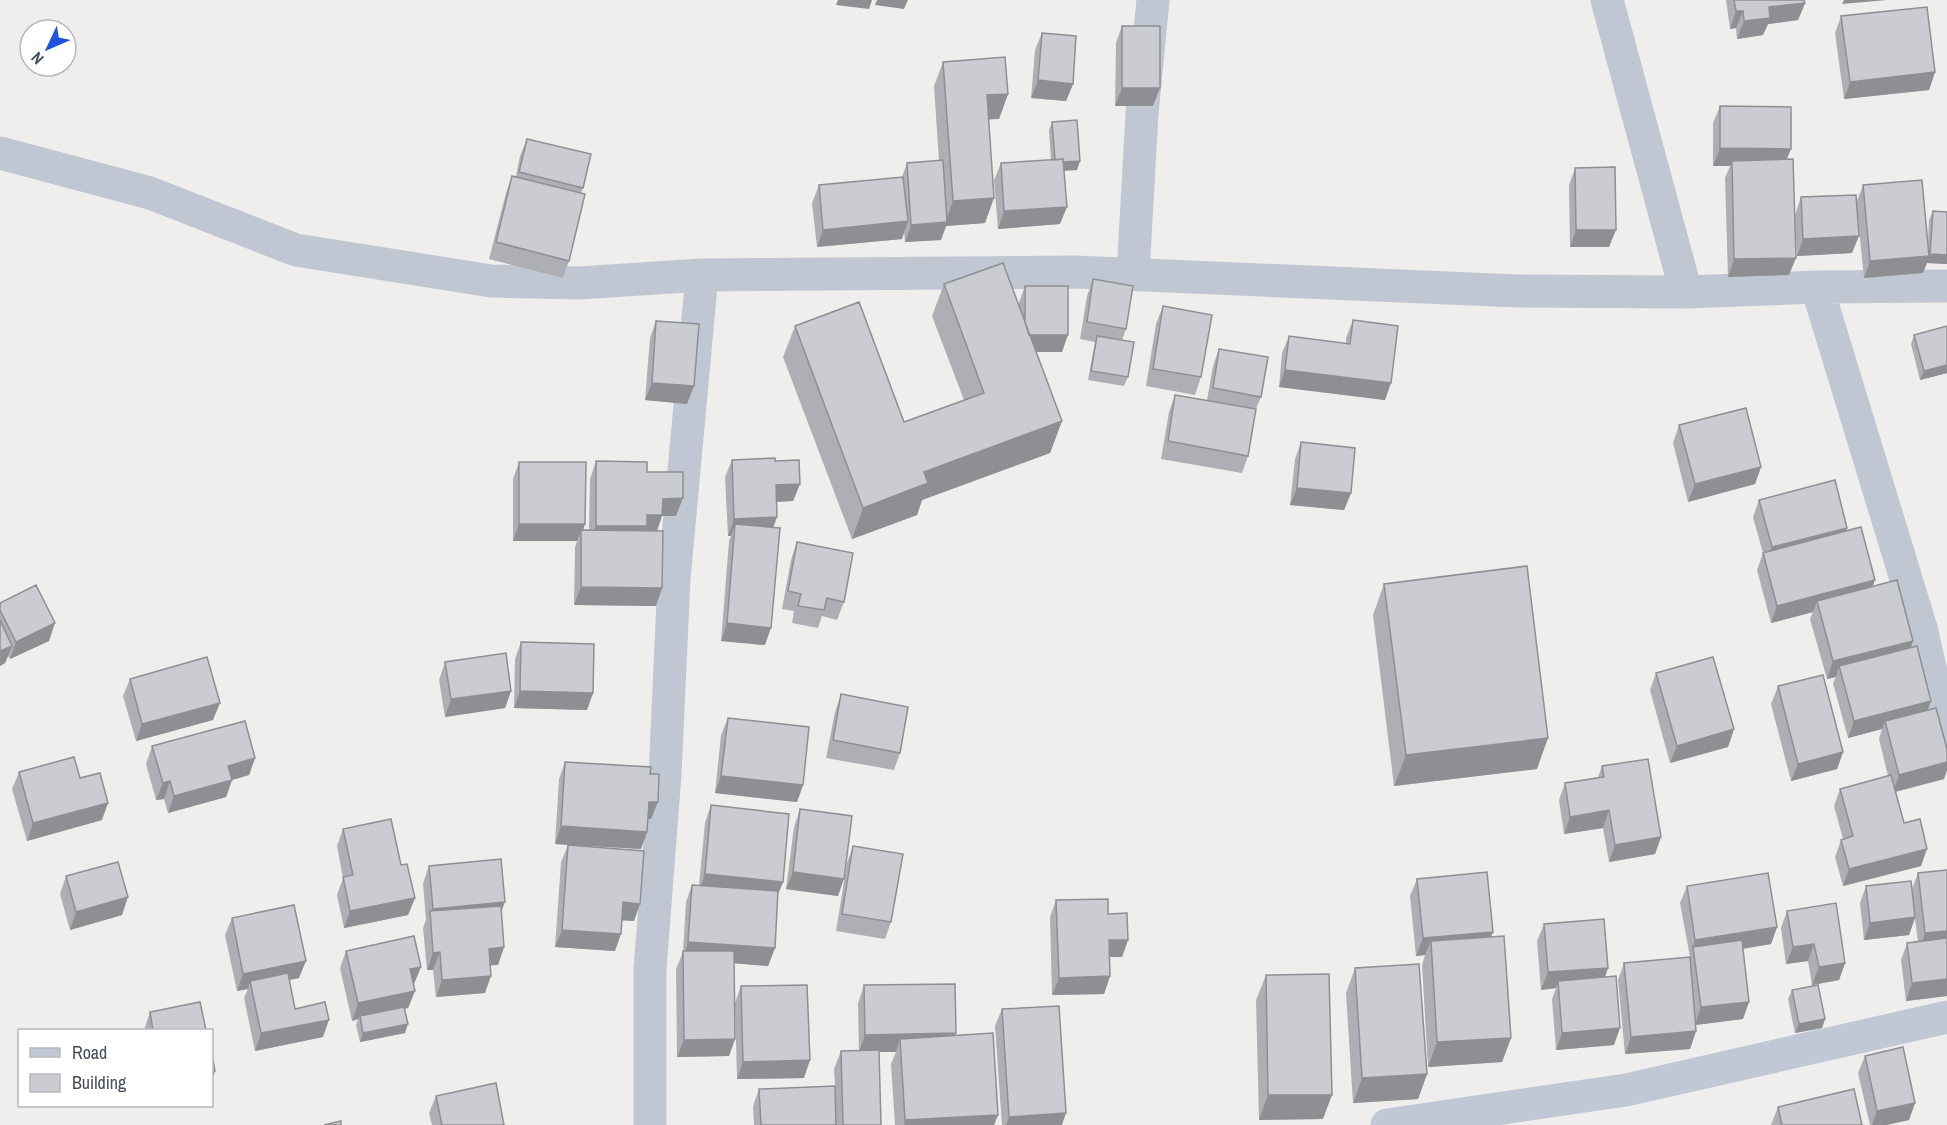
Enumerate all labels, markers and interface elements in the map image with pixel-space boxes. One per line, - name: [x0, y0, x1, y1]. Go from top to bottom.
- north arrow: [18, 18, 78, 78]
- text: N: [26, 47, 48, 69]
- legend: [18, 1029, 213, 1107]
- text: Road: [72, 1040, 107, 1065]
- text: Building: [72, 1070, 127, 1095]

